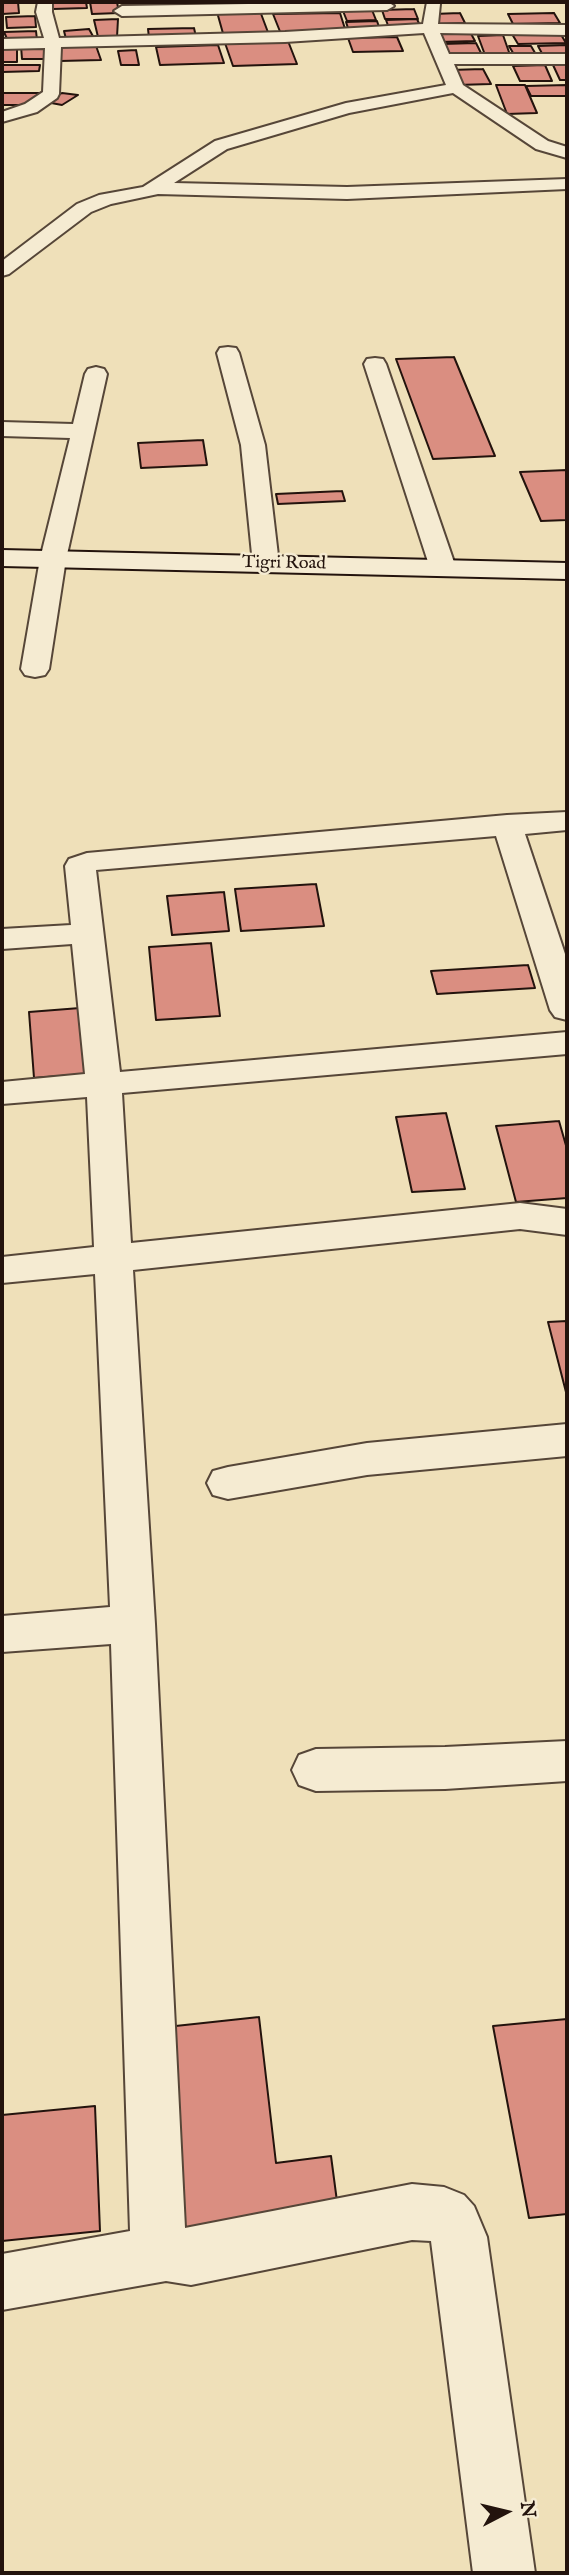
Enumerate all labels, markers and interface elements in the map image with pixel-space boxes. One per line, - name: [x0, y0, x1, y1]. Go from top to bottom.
- street label: Tigri Road: [242, 552, 326, 576]
- north arrow: [471, 2477, 541, 2547]
- text: N: [514, 2500, 540, 2519]

